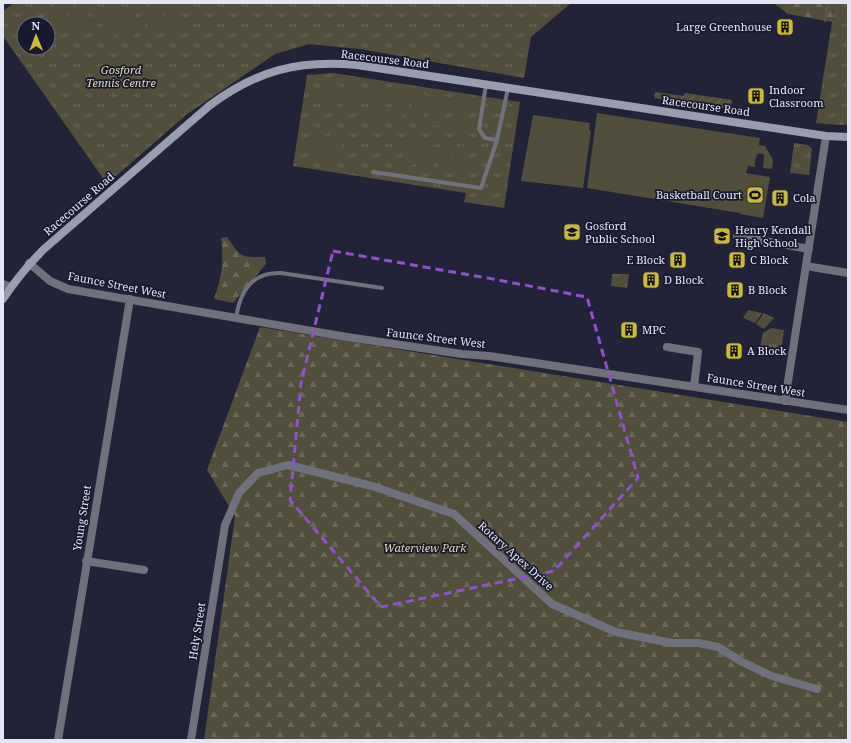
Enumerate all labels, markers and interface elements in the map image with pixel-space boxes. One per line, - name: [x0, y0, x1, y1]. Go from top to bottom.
- north arrow: [16, 16, 56, 56]
- building icon: Large Greenhouse: [775, 17, 795, 37]
- text: N: [31, 18, 41, 33]
- place label: Large Greenhouse: [676, 19, 772, 34]
- street label: Racecourse Road: [340, 46, 430, 71]
- park label: Gosford Tennis Centre: [86, 62, 156, 90]
- place label: Indoor Classroom: [769, 82, 824, 110]
- building icon: Indoor Classroom: [746, 86, 766, 106]
- street label: Racecourse Road: [661, 92, 751, 119]
- street label: Racecourse Road: [40, 169, 117, 238]
- sports icon: Basketball Court: [745, 185, 765, 205]
- place label: Basketball Court: [656, 187, 742, 202]
- building icon: Cola: [770, 188, 790, 208]
- place label: Cola: [793, 190, 816, 205]
- place label: Gosford Public School: [585, 218, 656, 246]
- school or university icon: Gosford Public School: [562, 222, 582, 242]
- place label: Henry Kendall High School: [735, 222, 812, 250]
- school or university icon: Henry Kendall High School: [712, 226, 732, 246]
- building icon: E Block: [668, 250, 688, 270]
- building icon: C Block: [727, 250, 747, 270]
- place label: E Block: [626, 252, 666, 267]
- place label: C Block: [750, 252, 789, 267]
- street label: Faunce Street West: [67, 268, 168, 301]
- building icon: D Block: [641, 270, 661, 290]
- place label: D Block: [664, 272, 704, 287]
- building icon: B Block: [725, 280, 745, 300]
- place label: B Block: [748, 282, 787, 297]
- building icon: MPC: [619, 320, 639, 340]
- place label: MPC: [642, 322, 666, 337]
- street label: Faunce Street West: [386, 324, 487, 351]
- building icon: A Block: [724, 341, 744, 361]
- place label: A Block: [747, 343, 787, 358]
- street label: Faunce Street West: [706, 369, 807, 400]
- street label: Young Street: [69, 484, 94, 553]
- street label: Rotary Apex Drive: [475, 518, 557, 594]
- park label: Waterview Park: [383, 540, 467, 555]
- street label: Hely Street: [185, 601, 208, 661]

